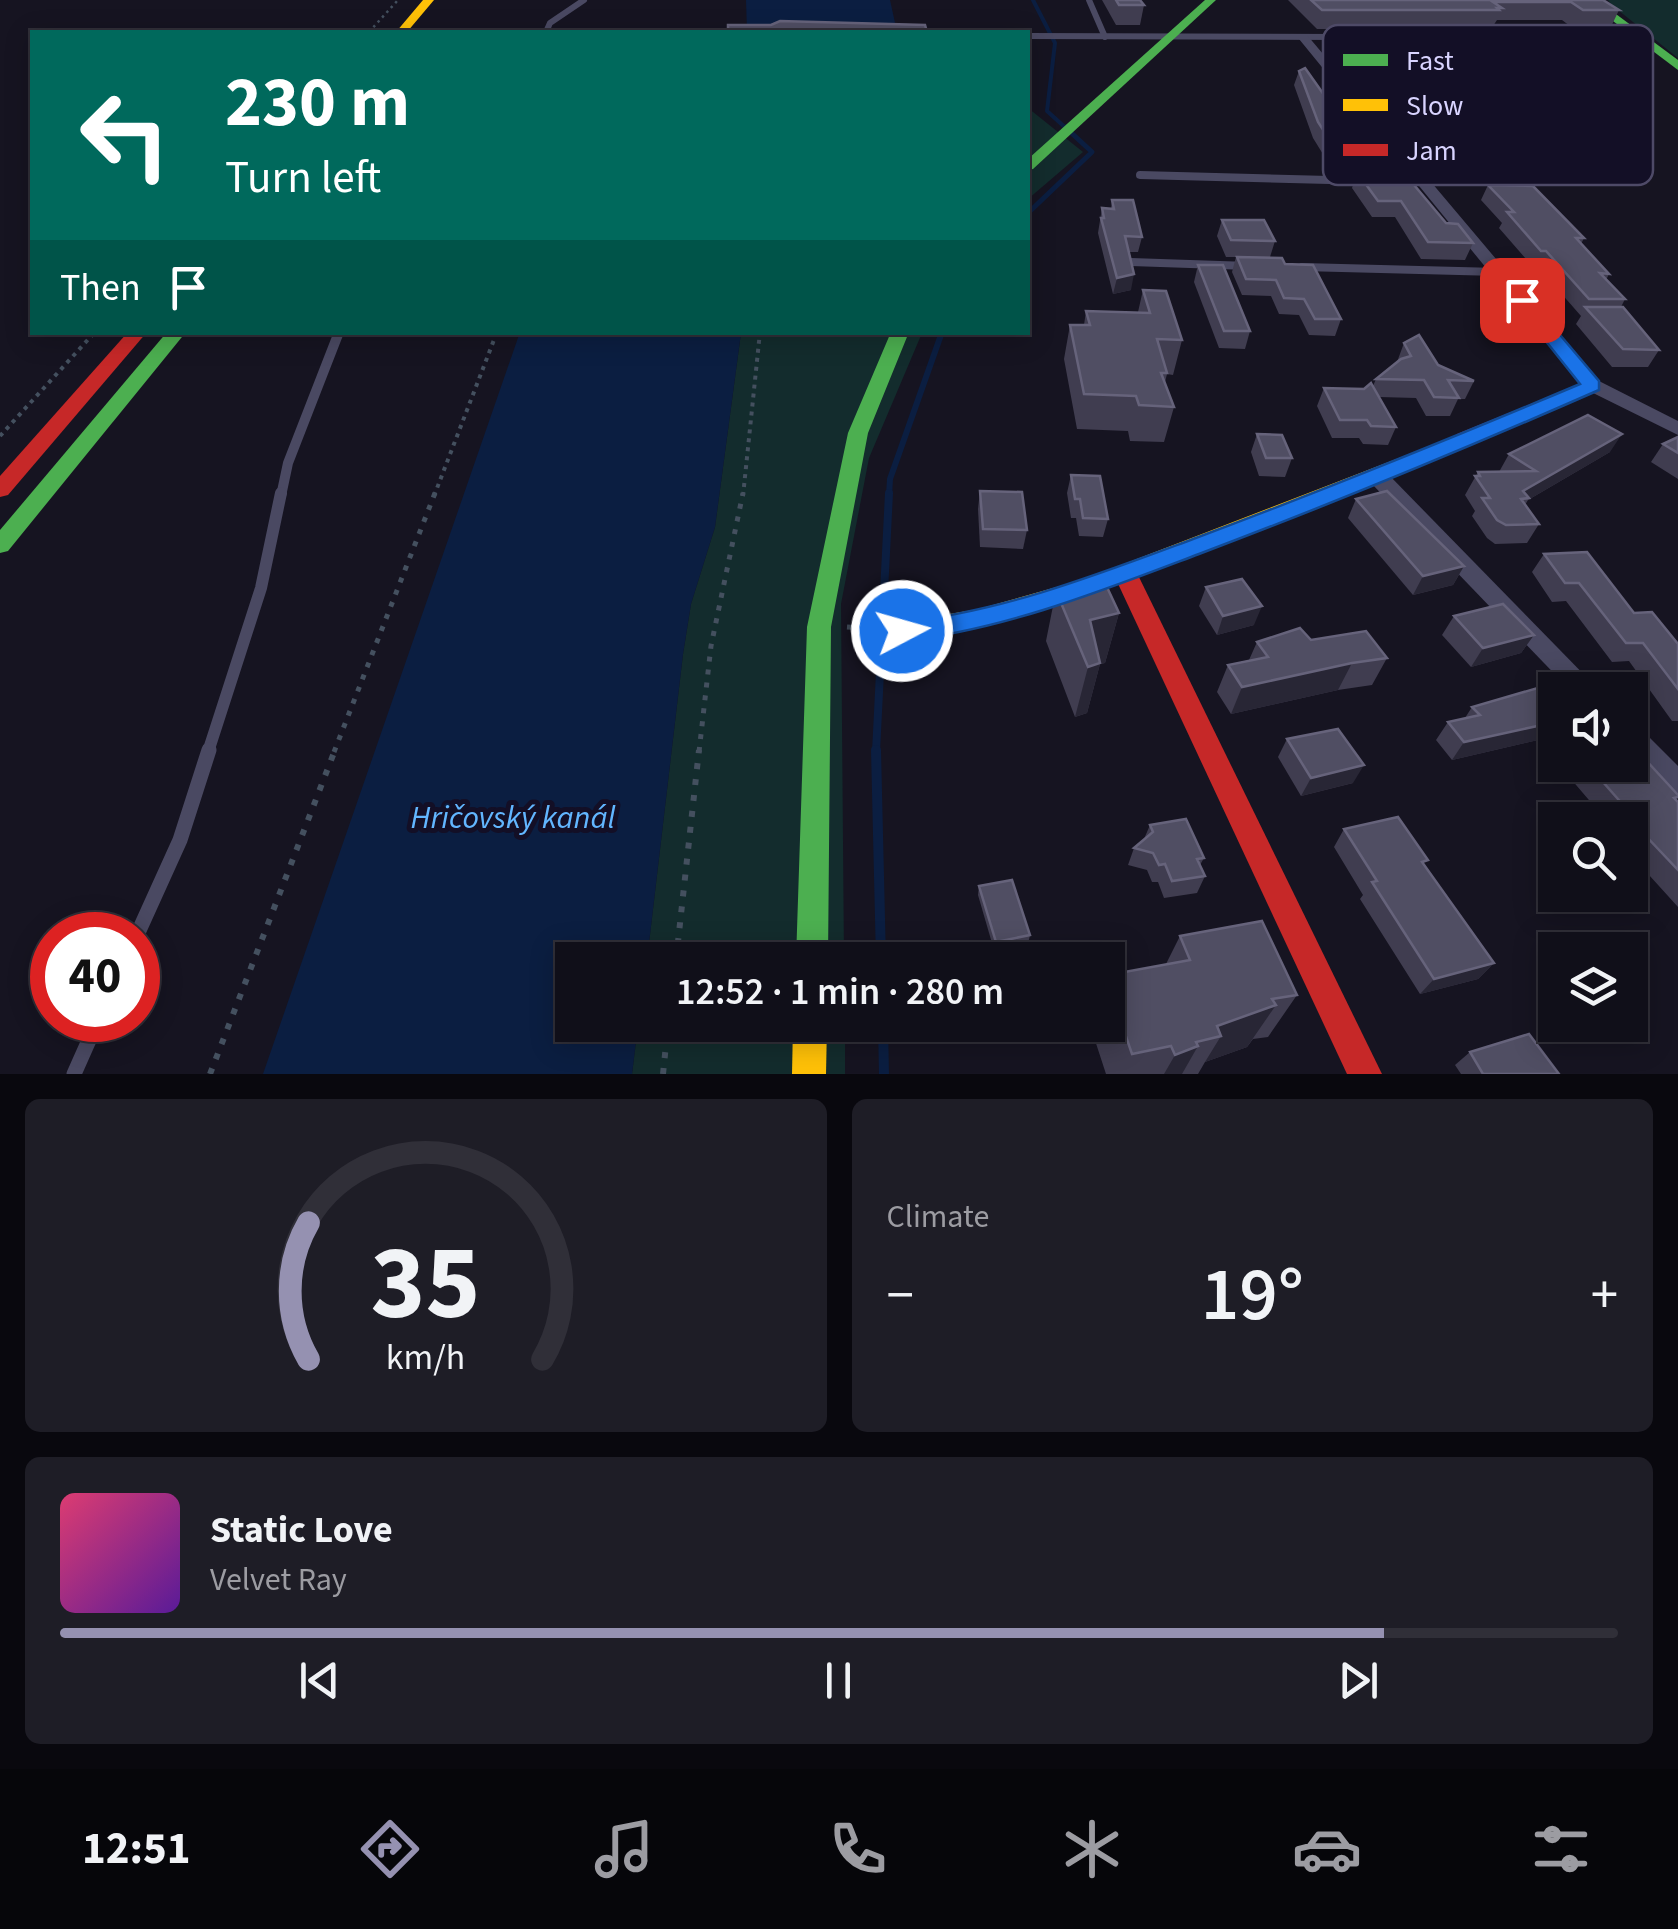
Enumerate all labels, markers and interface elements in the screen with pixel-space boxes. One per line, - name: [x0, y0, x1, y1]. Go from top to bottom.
- legend: [1323, 25, 1653, 185]
- text: Fast: [1406, 41, 1454, 81]
- text: 230 m: [225, 53, 410, 153]
- icon: left: [60, 70, 190, 200]
- text: Slow: [1406, 86, 1463, 126]
- text: Jam: [1406, 131, 1457, 171]
- text: Turn left: [225, 146, 381, 210]
- pin: [1480, 258, 1565, 343]
- icon: arrive: [161, 260, 216, 315]
- text: Then: [60, 261, 141, 315]
- icon: arrive: [1495, 273, 1550, 328]
- position arrow: [850, 579, 954, 683]
- map controls: [1538, 672, 1648, 1042]
- button: sound: [1538, 672, 1648, 782]
- water label: Hričovský kanál: [410, 795, 616, 841]
- button: search: [1538, 802, 1648, 912]
- speed limit sign: 40: [30, 912, 160, 1042]
- button: layers: [1538, 932, 1648, 1042]
- text: 12:52 · 1 min · 280 m: [676, 965, 1004, 1019]
- text: Climate: [887, 1194, 989, 1240]
- text: 35: [371, 1211, 481, 1359]
- text: 19°: [1201, 1242, 1304, 1349]
- text: −: [887, 1257, 914, 1335]
- text: +: [1591, 1257, 1618, 1335]
- text: km/h: [386, 1332, 465, 1383]
- text: Static Love: [210, 1503, 393, 1557]
- text: Velvet Ray: [210, 1557, 347, 1603]
- icon: previous: [292, 1653, 347, 1708]
- icon: pause: [811, 1653, 866, 1708]
- icon: next: [1331, 1653, 1386, 1708]
- icon: directions: [355, 1814, 425, 1884]
- icon: music: [589, 1814, 659, 1884]
- icon: phone: [823, 1814, 893, 1884]
- icon: climate: [1057, 1814, 1127, 1884]
- icon: car: [1292, 1814, 1362, 1884]
- icon: filters: [1526, 1814, 1596, 1884]
- text: 12:51: [82, 1817, 191, 1881]

